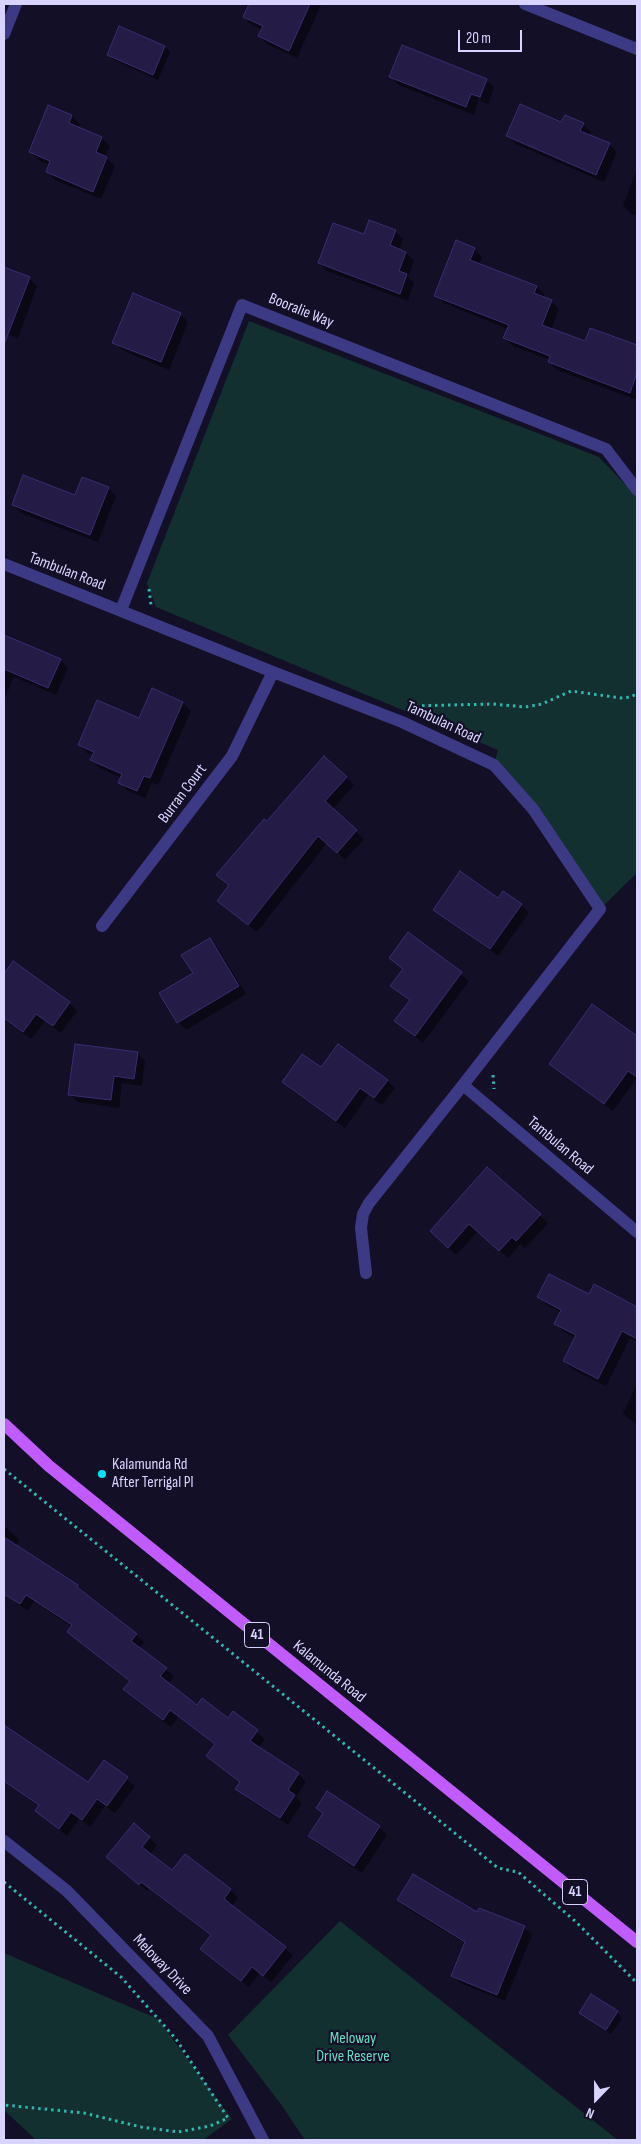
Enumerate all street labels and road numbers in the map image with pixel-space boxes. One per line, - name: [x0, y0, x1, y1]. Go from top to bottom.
- street label: Booralie Way: [266, 289, 336, 333]
- street label: Tambulan Road: [26, 549, 108, 595]
- street label: Tambulan Road: [403, 697, 483, 749]
- street label: Burran Court: [155, 761, 211, 827]
- street label: Tambulan Road: [523, 1113, 597, 1179]
- road number: 41: [244, 1622, 270, 1648]
- street label: Kalamunda Road: [289, 1637, 369, 1707]
- road number: 41: [562, 1880, 588, 1904]
- street label: Meloway Drive: [128, 1931, 196, 1999]

